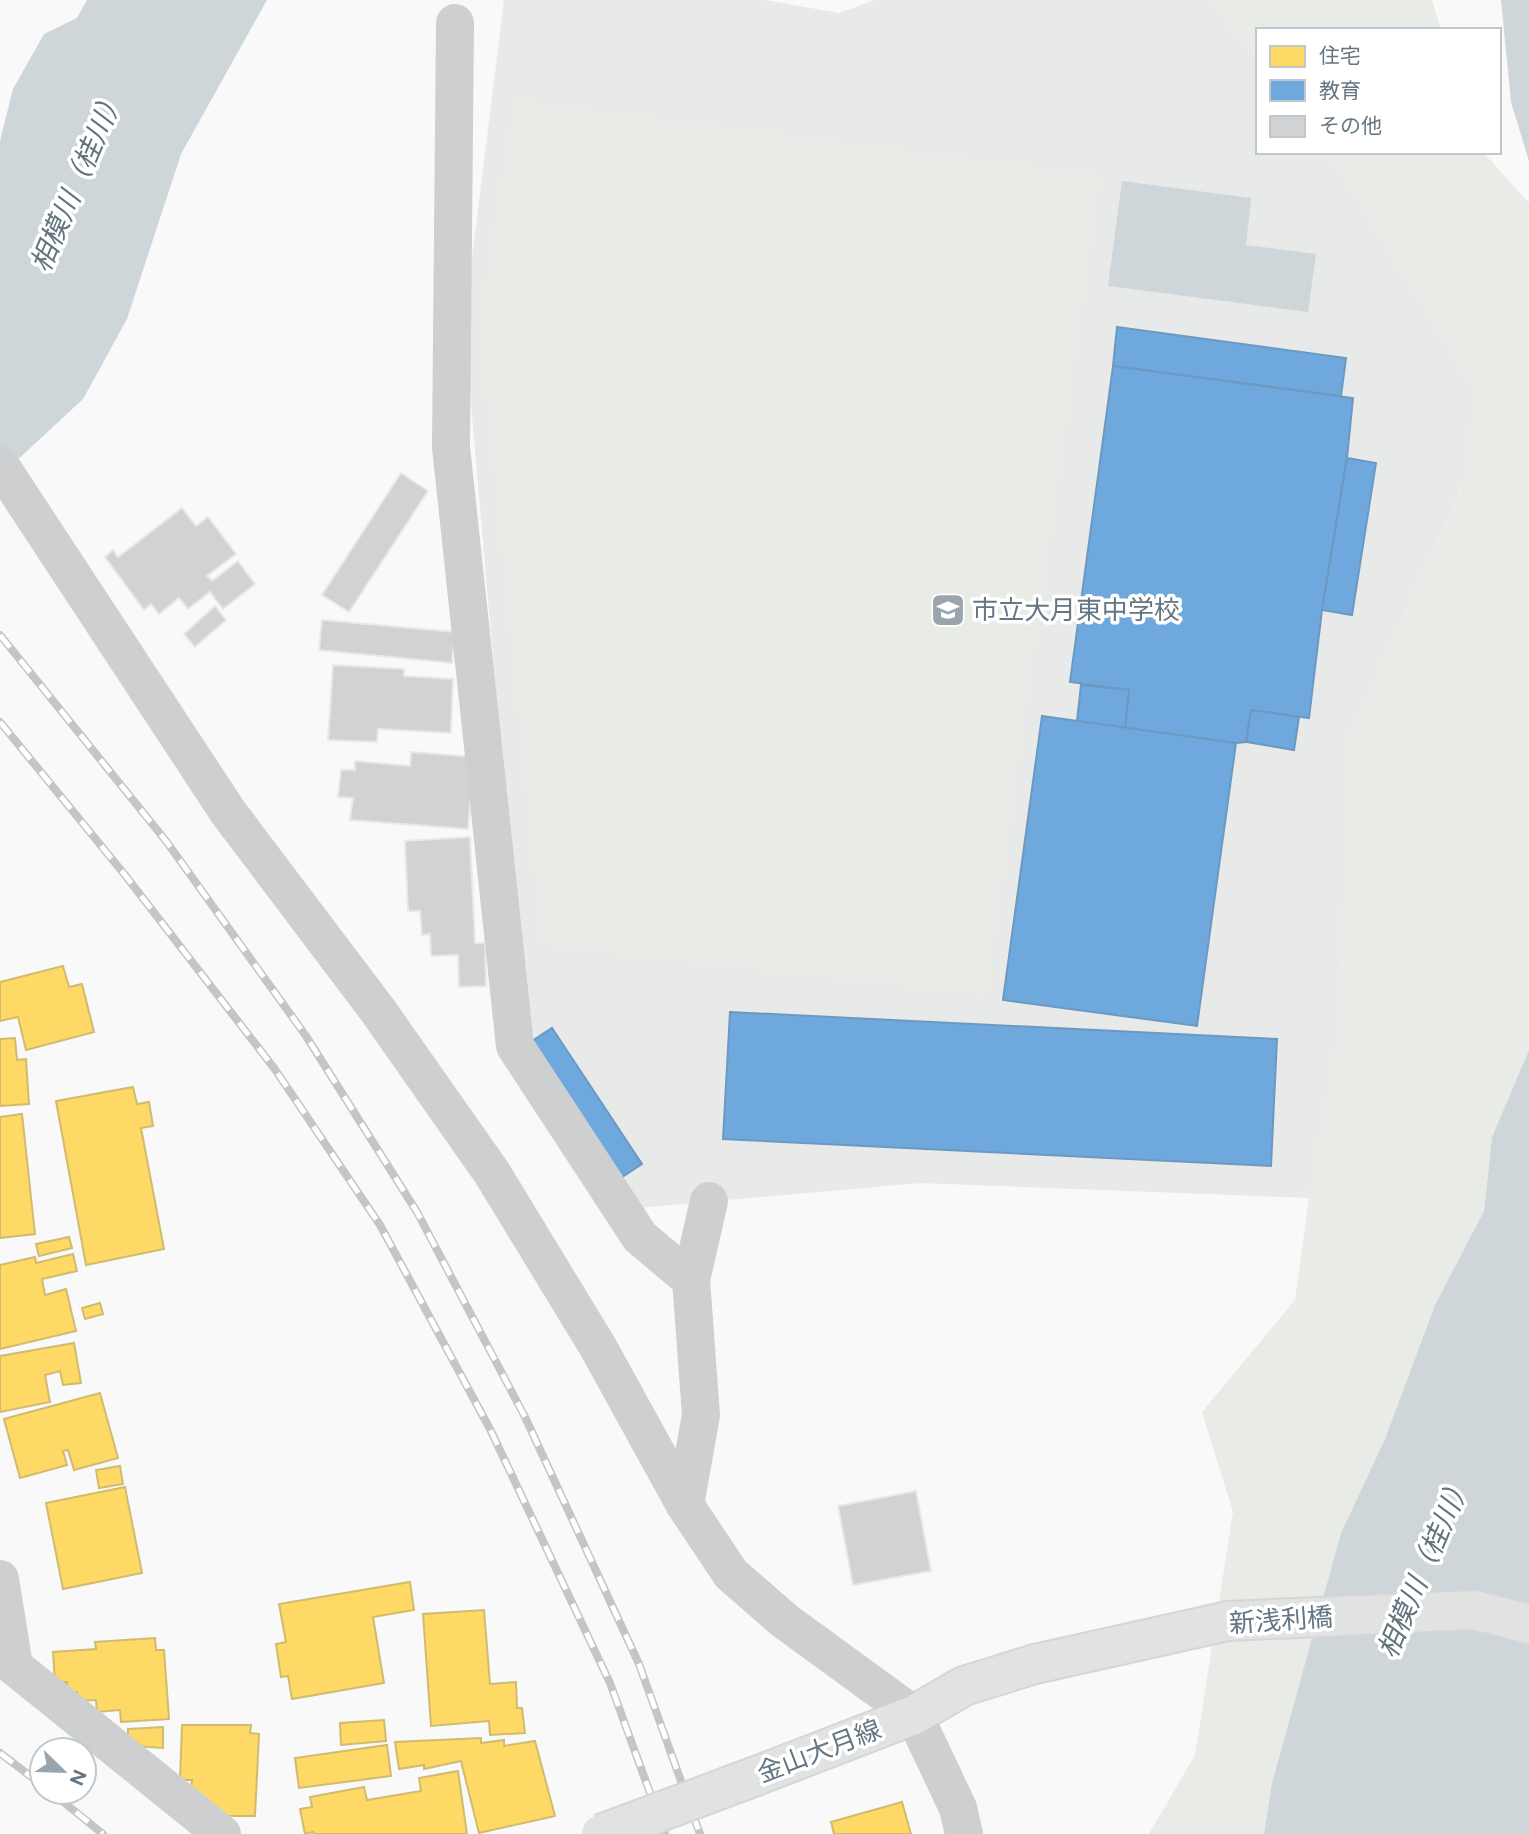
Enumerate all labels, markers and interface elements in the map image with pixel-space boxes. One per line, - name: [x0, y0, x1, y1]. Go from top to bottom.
- legend: [1256, 28, 1501, 154]
- text: 住宅: [1319, 43, 1361, 68]
- text: 教育: [1319, 78, 1361, 103]
- water label: 相模川（桂川）: [23, 83, 131, 277]
- text: その他: [1319, 113, 1382, 138]
- school or university icon: 市立大月東中学校: [929, 591, 967, 629]
- place label: 市立大月東中学校: [972, 594, 1180, 626]
- water label: 相模川（桂川）: [1370, 1469, 1478, 1663]
- street label: 新浅利橋: [1228, 1600, 1334, 1640]
- street label: 金山大月線: [753, 1713, 885, 1789]
- north arrow: [28, 1736, 98, 1806]
- text: N: [65, 1766, 92, 1789]

